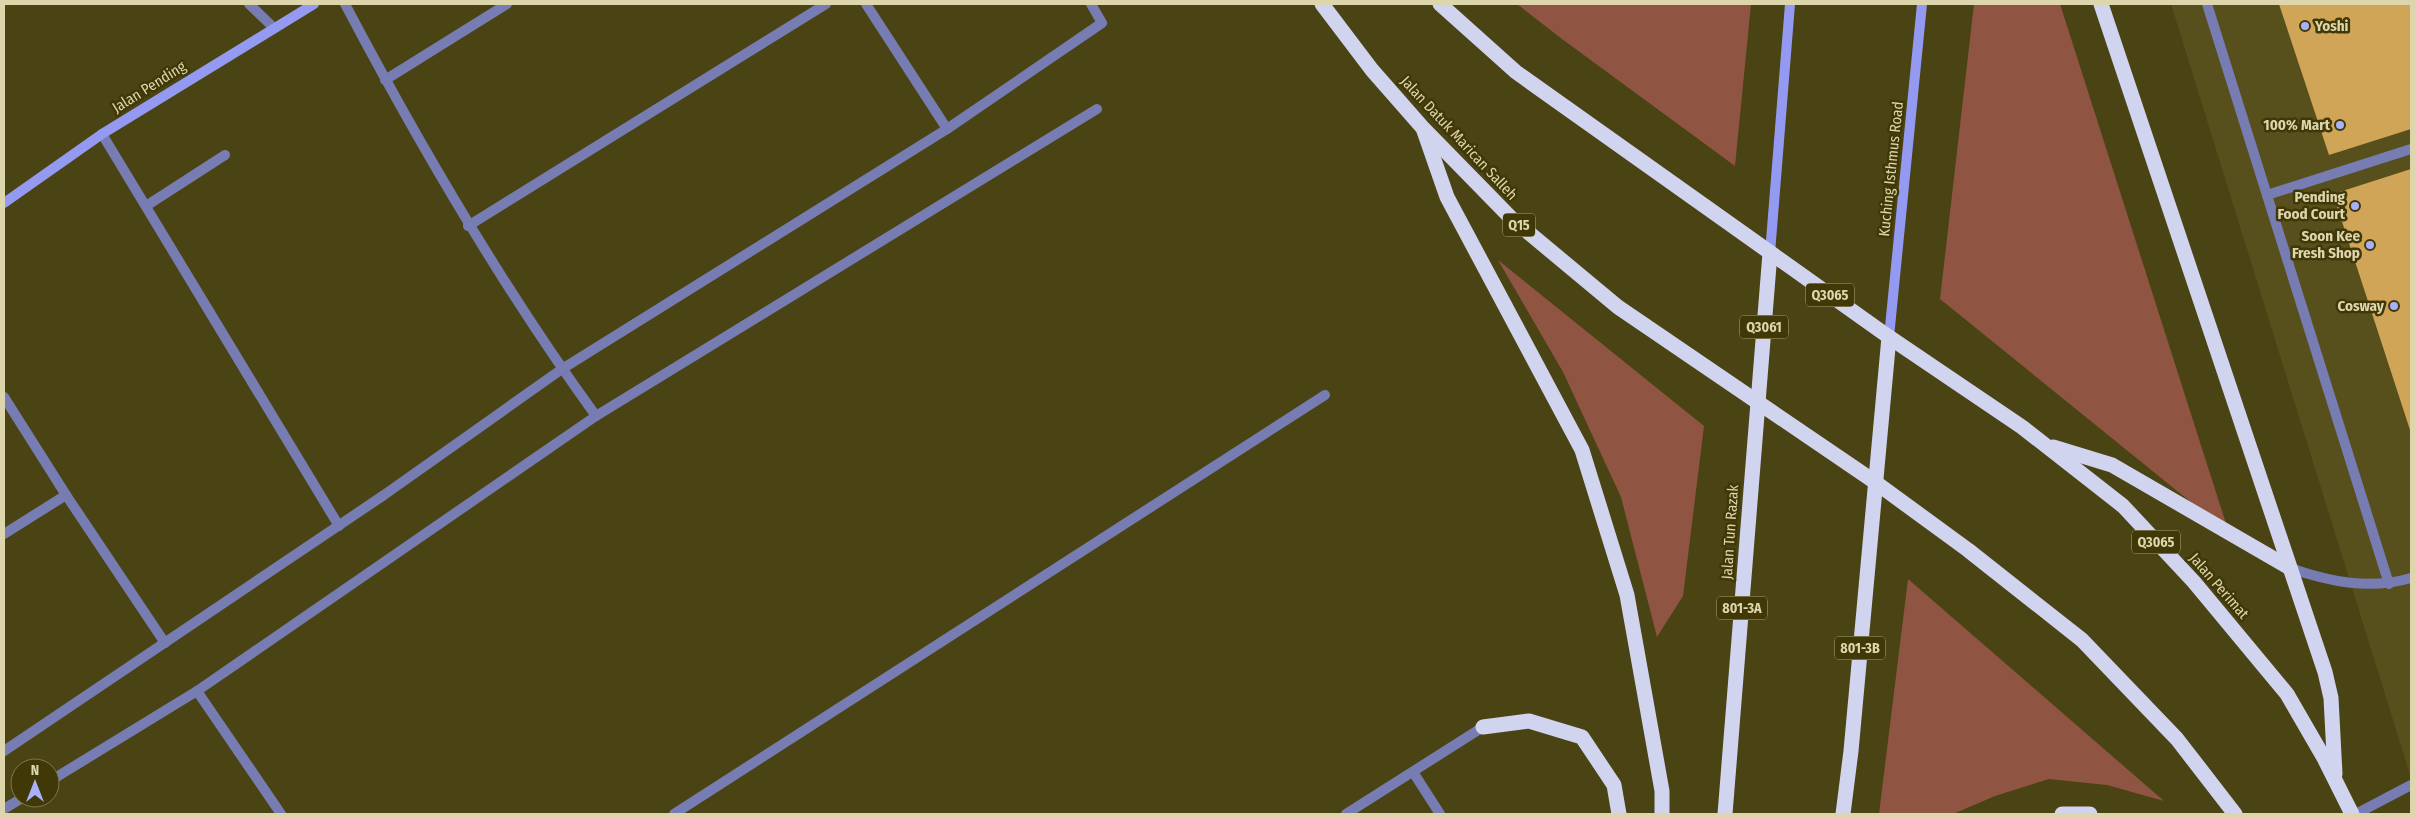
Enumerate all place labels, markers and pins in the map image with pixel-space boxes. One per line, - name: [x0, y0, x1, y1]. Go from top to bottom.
- place label: Yoshi: [2314, 17, 2349, 35]
- marker: Yoshi: [2299, 20, 2311, 32]
- place label: 100% Mart: [2263, 116, 2331, 134]
- marker: 100% Mart: [2334, 119, 2346, 131]
- place label: Pending Food Court: [2277, 188, 2346, 223]
- marker: Pending Food Court: [2349, 200, 2361, 212]
- place label: Soon Kee Fresh Shop: [2292, 227, 2360, 262]
- marker: Soon Kee Fresh Shop: [2364, 239, 2376, 251]
- place label: Cosway: [2338, 297, 2385, 315]
- marker: Cosway: [2388, 300, 2400, 312]

